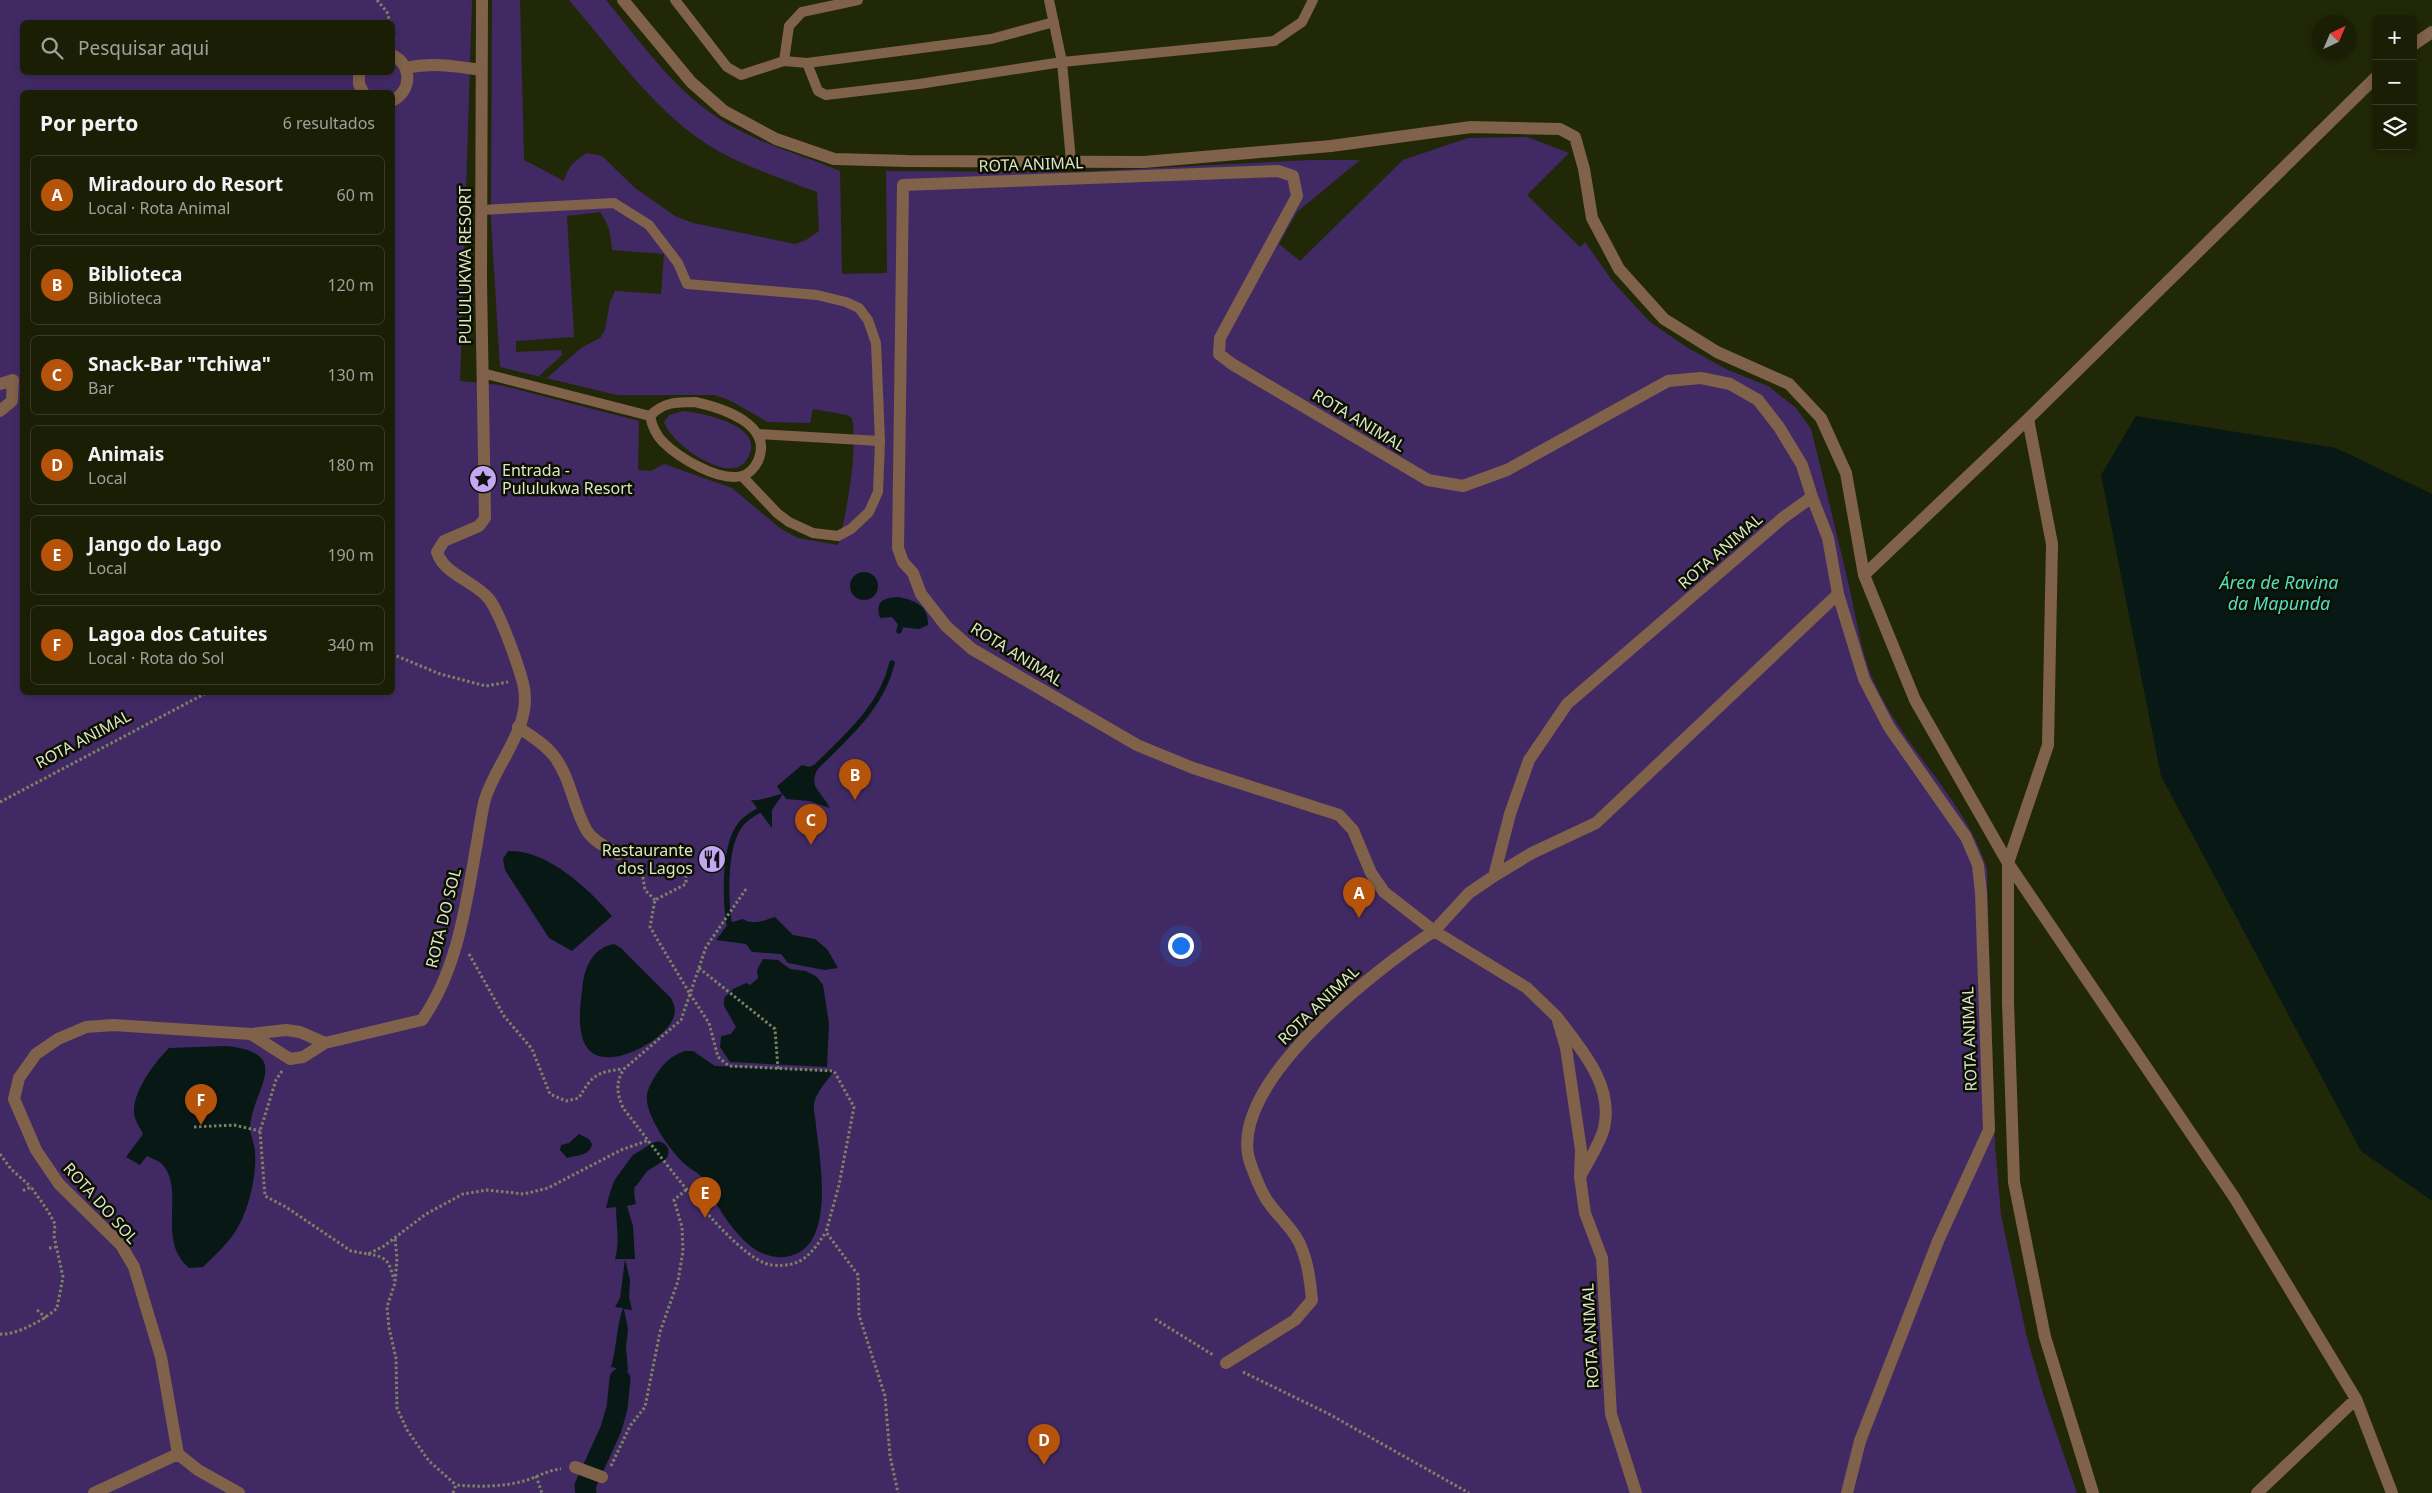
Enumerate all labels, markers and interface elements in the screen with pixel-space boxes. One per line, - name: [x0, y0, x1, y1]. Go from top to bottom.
- north arrow: [2312, 15, 2357, 60]
- map controls: [2372, 15, 2417, 150]
- button: +: [2372, 15, 2417, 60]
- search box: [20, 20, 395, 75]
- icon: search: [38, 34, 66, 62]
- text: Pesquisar aqui: [78, 35, 209, 61]
- button: −: [2372, 60, 2417, 105]
- button: layers: [2372, 105, 2417, 150]
- text: Por perto: [40, 109, 138, 137]
- text: 6 resultados: [283, 112, 375, 134]
- street label: ROTA ANIMAL: [978, 151, 1084, 177]
- text: Miradouro do Resort: [88, 171, 283, 197]
- text: A: [51, 184, 63, 206]
- text: 60 m: [337, 184, 374, 206]
- street label: PULULUKWA RESORT: [454, 186, 476, 344]
- text: Local · Rota Animal: [88, 197, 230, 219]
- text: Biblioteca: [88, 261, 182, 287]
- text: B: [52, 274, 62, 296]
- text: 120 m: [327, 274, 374, 296]
- text: Biblioteca: [88, 287, 162, 309]
- text: Snack-Bar "Tchiwa": [88, 351, 271, 377]
- text: C: [52, 364, 62, 386]
- text: 130 m: [327, 364, 374, 386]
- text: Bar: [88, 377, 114, 399]
- street label: ROTA ANIMAL: [1308, 384, 1410, 456]
- text: Animais: [88, 441, 164, 467]
- text: D: [51, 454, 63, 476]
- text: 180 m: [327, 454, 374, 476]
- place label: Entrada - Pululukwa Resort: [502, 459, 633, 499]
- place icon: Entrada - Pululukwa Resort: [468, 464, 498, 494]
- text: Local: [88, 467, 127, 489]
- street label: ROTA ANIMAL: [1673, 508, 1767, 594]
- text: Jango do Lago: [88, 531, 222, 557]
- text: E: [53, 544, 61, 566]
- text: 190 m: [327, 544, 374, 566]
- text: Local: [88, 557, 127, 579]
- water label: Área de Ravina da Mapunda: [2217, 570, 2339, 615]
- street label: ROTA ANIMAL: [967, 617, 1067, 691]
- text: Lagoa dos Catuites: [88, 621, 268, 647]
- text: F: [53, 634, 61, 656]
- text: 340 m: [327, 634, 374, 656]
- text: Local · Rota do Sol: [88, 647, 224, 669]
- street label: ROTA ANIMAL: [31, 705, 135, 773]
- pin: B: [839, 759, 871, 800]
- pin: C: [795, 804, 827, 845]
- place label: Restaurante dos Lagos: [602, 839, 693, 879]
- restaurant icon: Restaurante dos Lagos: [697, 844, 727, 874]
- street label: ROTA DO SOL: [420, 866, 466, 970]
- pin: A: [1343, 877, 1375, 918]
- your location: [1168, 933, 1194, 959]
- street label: ROTA ANIMAL: [1273, 961, 1363, 1049]
- street label: ROTA ANIMAL: [1956, 986, 1982, 1092]
- pin: F: [185, 1084, 217, 1125]
- street label: ROTA DO SOL: [59, 1158, 143, 1248]
- pin: E: [689, 1177, 721, 1218]
- street label: ROTA ANIMAL: [1576, 1283, 1604, 1389]
- pin: D: [1028, 1424, 1060, 1465]

